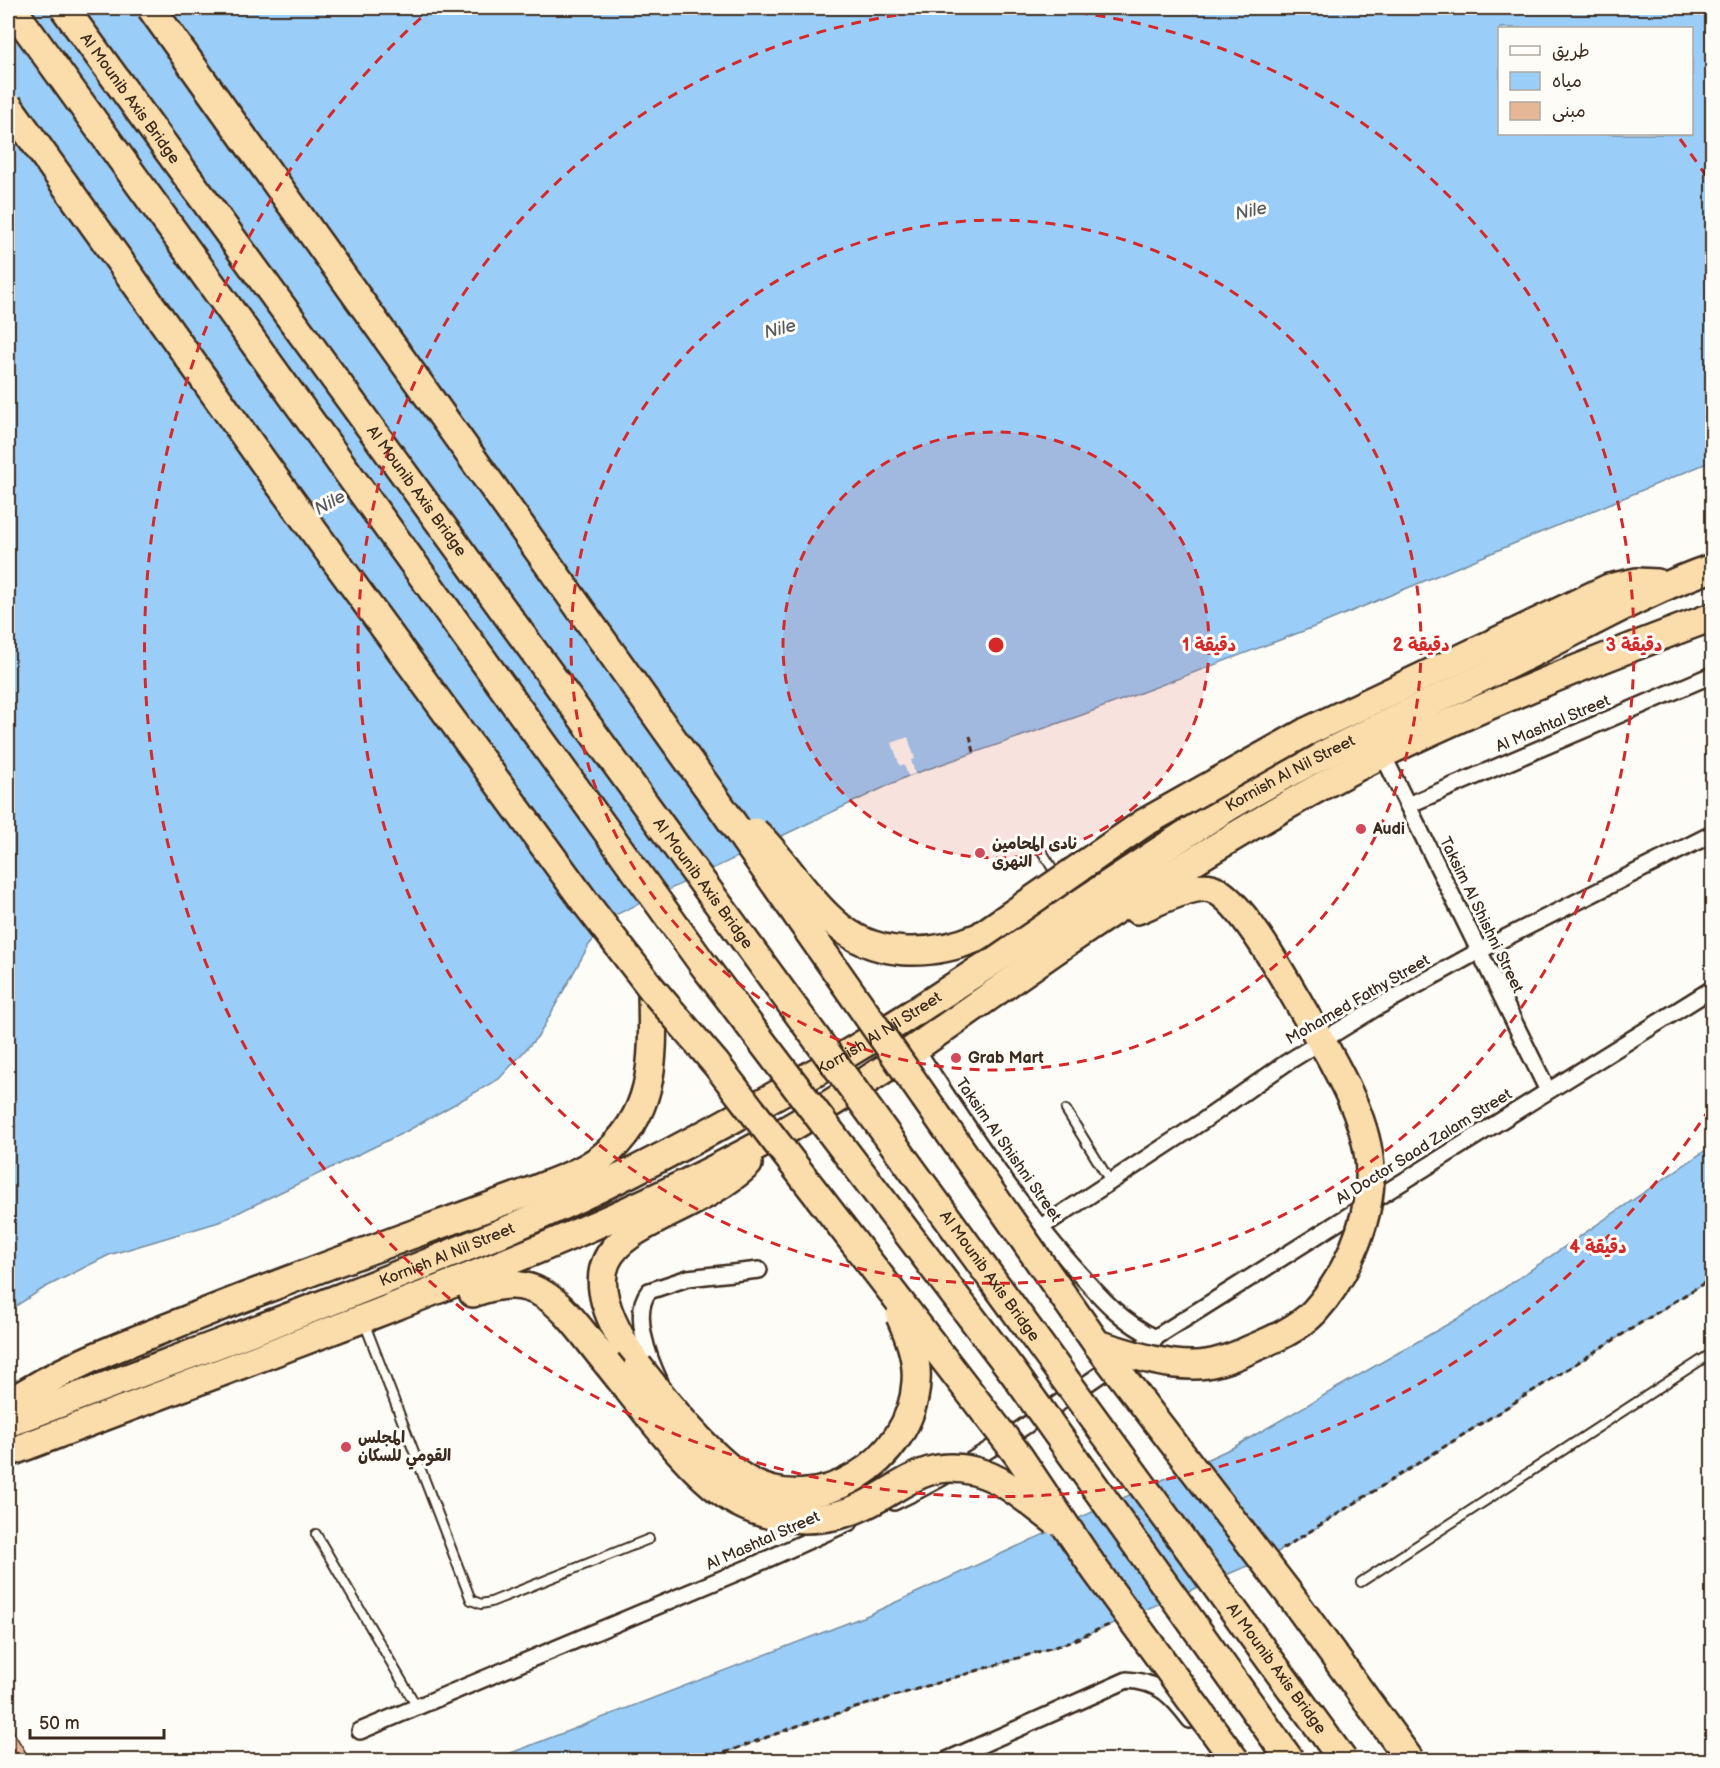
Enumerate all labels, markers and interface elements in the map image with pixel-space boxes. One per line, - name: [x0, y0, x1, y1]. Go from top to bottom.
- legend: [1498, 27, 1693, 135]
- street label: Al Mounib Axis Bridge: [76, 29, 184, 168]
- text: طريق: [1552, 41, 1590, 62]
- text: مياه: [1552, 71, 1582, 92]
- text: مبنى: [1552, 101, 1586, 122]
- water label: Nile: [1233, 197, 1269, 225]
- water label: Nile: [762, 315, 798, 343]
- street label: Al Mounib Axis Bridge: [363, 422, 471, 560]
- water label: Nile: [311, 486, 349, 520]
- centre of rings: [986, 635, 1006, 655]
- text: 1 دقيقة: [1182, 635, 1236, 656]
- text: 2 دقيقة: [1392, 635, 1450, 656]
- text: 3 دقيقة: [1606, 635, 1662, 656]
- street label: Al Mashtal Street: [1493, 691, 1613, 757]
- street label: Kornish Al Nil Street: [1222, 731, 1358, 816]
- street label: Al Mounib Axis Bridge: [649, 814, 757, 953]
- place label: Audi: [1372, 820, 1405, 839]
- marker: Audi: [1354, 822, 1368, 836]
- street label: Taksim Al Shishni Street: [1435, 834, 1527, 996]
- place label: نادى المحامين النهرى: [992, 835, 1078, 872]
- marker: نادى المحامين النهرى: [973, 846, 987, 860]
- street label: Mohamed Fathy Street: [1283, 951, 1433, 1049]
- street label: Kornish Al Nil Street: [813, 988, 945, 1079]
- place label: Grab Mart: [968, 1049, 1044, 1068]
- marker: Grab Mart: [949, 1051, 963, 1065]
- street label: Taksim Al Shishni Street: [951, 1074, 1065, 1226]
- street label: Al Doctor Saad Zalam Street: [1333, 1085, 1516, 1209]
- street label: Al Mounib Axis Bridge: [936, 1207, 1044, 1346]
- street label: Kornish Al Nil Street: [377, 1219, 517, 1291]
- text: 4 دقيقة: [1570, 1237, 1627, 1258]
- place label: المجلس القومي للسكان: [358, 1429, 451, 1470]
- marker: المجلس القومي للسكان: [339, 1440, 353, 1454]
- street label: Al Mashtal Street: [703, 1507, 823, 1575]
- street label: Al Mounib Axis Bridge: [1222, 1600, 1331, 1738]
- scale bar: [30, 1702, 164, 1740]
- text: 50 m: [39, 1713, 80, 1734]

